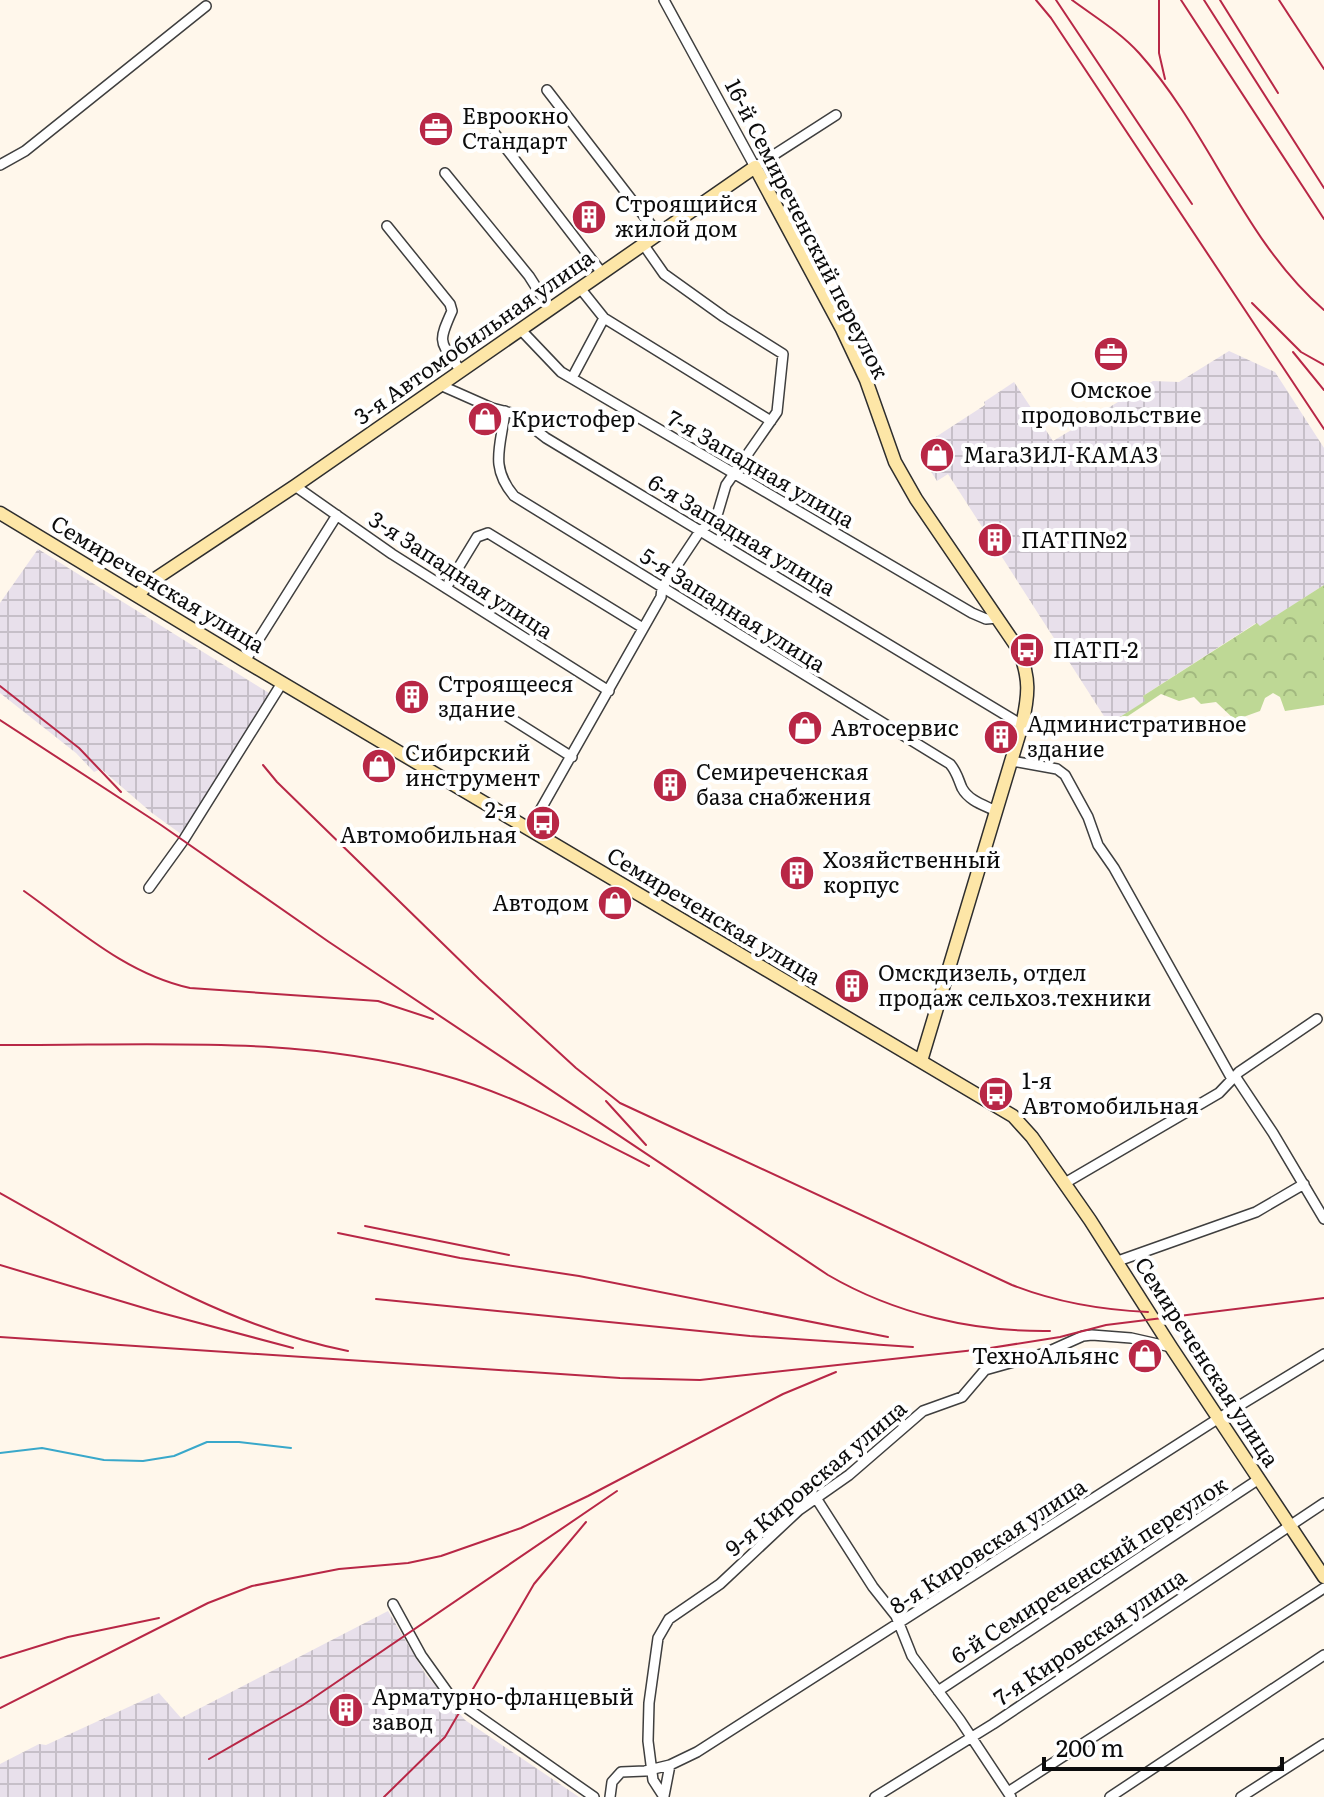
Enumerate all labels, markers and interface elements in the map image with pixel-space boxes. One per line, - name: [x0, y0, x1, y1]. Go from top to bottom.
- street label: 16-й Семиреченский переулок: [718, 73, 899, 384]
- place label: Евроокно Стандарт: [462, 98, 569, 156]
- office icon: Евроокно Стандарт: [417, 110, 455, 148]
- place label: Строящийся жилой дом: [615, 186, 758, 244]
- building icon: Строящийся жилой дом: [570, 198, 608, 236]
- street label: 3-я Автомобильная улица: [346, 240, 600, 431]
- office icon: Омское продовольствие: [1092, 335, 1130, 373]
- place label: Омское продовольствие: [1021, 372, 1201, 430]
- shop icon: Кристофер: [466, 400, 504, 438]
- street label: 7-я Западная улица: [662, 400, 862, 535]
- place label: Кристофер: [511, 401, 635, 434]
- shop icon: МагаЗИЛ-КАМАЗ: [918, 436, 956, 474]
- place label: МагаЗИЛ-КАМАЗ: [963, 437, 1158, 470]
- street label: 6-я Западная улица: [643, 464, 843, 603]
- street label: 3-я Западная улица: [363, 502, 561, 646]
- street label: Семиреченская улица: [45, 506, 272, 660]
- building icon: ПАТП№2: [976, 521, 1014, 559]
- place label: ПАТП№2: [1021, 522, 1127, 555]
- street label: 5-я Западная улица: [635, 538, 833, 679]
- bus stop icon: ПАТП-2: [1008, 631, 1046, 669]
- place label: ПАТП-2: [1053, 632, 1138, 665]
- place label: Строящееся здание: [438, 666, 573, 724]
- building icon: Строящееся здание: [393, 678, 431, 716]
- place label: Административное здание: [1027, 706, 1246, 764]
- shop icon: Автосервис: [786, 709, 824, 747]
- place label: Автосервис: [831, 710, 959, 743]
- building icon: Административное здание: [982, 718, 1020, 756]
- place label: Сибирский инструмент: [405, 735, 541, 793]
- shop icon: Сибирский инструмент: [360, 747, 398, 785]
- place label: Семиреченская база снабжения: [696, 754, 871, 812]
- building icon: Семиреченская база снабжения: [651, 766, 689, 804]
- place label: 2-я Автомобильная: [340, 792, 517, 850]
- bus stop icon: 2-я Автомобильная: [524, 804, 562, 842]
- street label: Семиреченская улица: [601, 838, 828, 992]
- place label: Хозяйственный корпус: [823, 842, 1001, 900]
- building icon: Хозяйственный корпус: [778, 854, 816, 892]
- shop icon: Автодом: [596, 884, 634, 922]
- place label: Автодом: [493, 885, 589, 918]
- place label: Омскдизель, отдел продаж сельхоз.техники: [878, 955, 1152, 1013]
- building icon: Омскдизель, отдел продаж сельхоз.техники: [833, 967, 871, 1005]
- place label: 1-я Автомобильная: [1022, 1063, 1199, 1121]
- bus stop icon: 1-я Автомобильная: [977, 1075, 1015, 1113]
- street label: Семиреченская улица: [1128, 1250, 1289, 1473]
- shop icon: ТехноАльянс: [1126, 1337, 1164, 1375]
- place label: ТехноАльянс: [972, 1338, 1119, 1371]
- street label: 9-я Кировская улица: [717, 1391, 913, 1563]
- street label: 6-й Семиреченский переулок: [943, 1467, 1233, 1671]
- street label: 8-я Кировская улица: [882, 1469, 1092, 1621]
- street label: 7-я Кировская улица: [986, 1559, 1192, 1713]
- place label: Арматурно-фланцевый завод: [372, 1679, 634, 1737]
- building icon: Арматурно-фланцевый завод: [327, 1691, 365, 1729]
- scale bar: [1044, 1721, 1282, 1771]
- text: 200 m: [1056, 1729, 1124, 1764]

